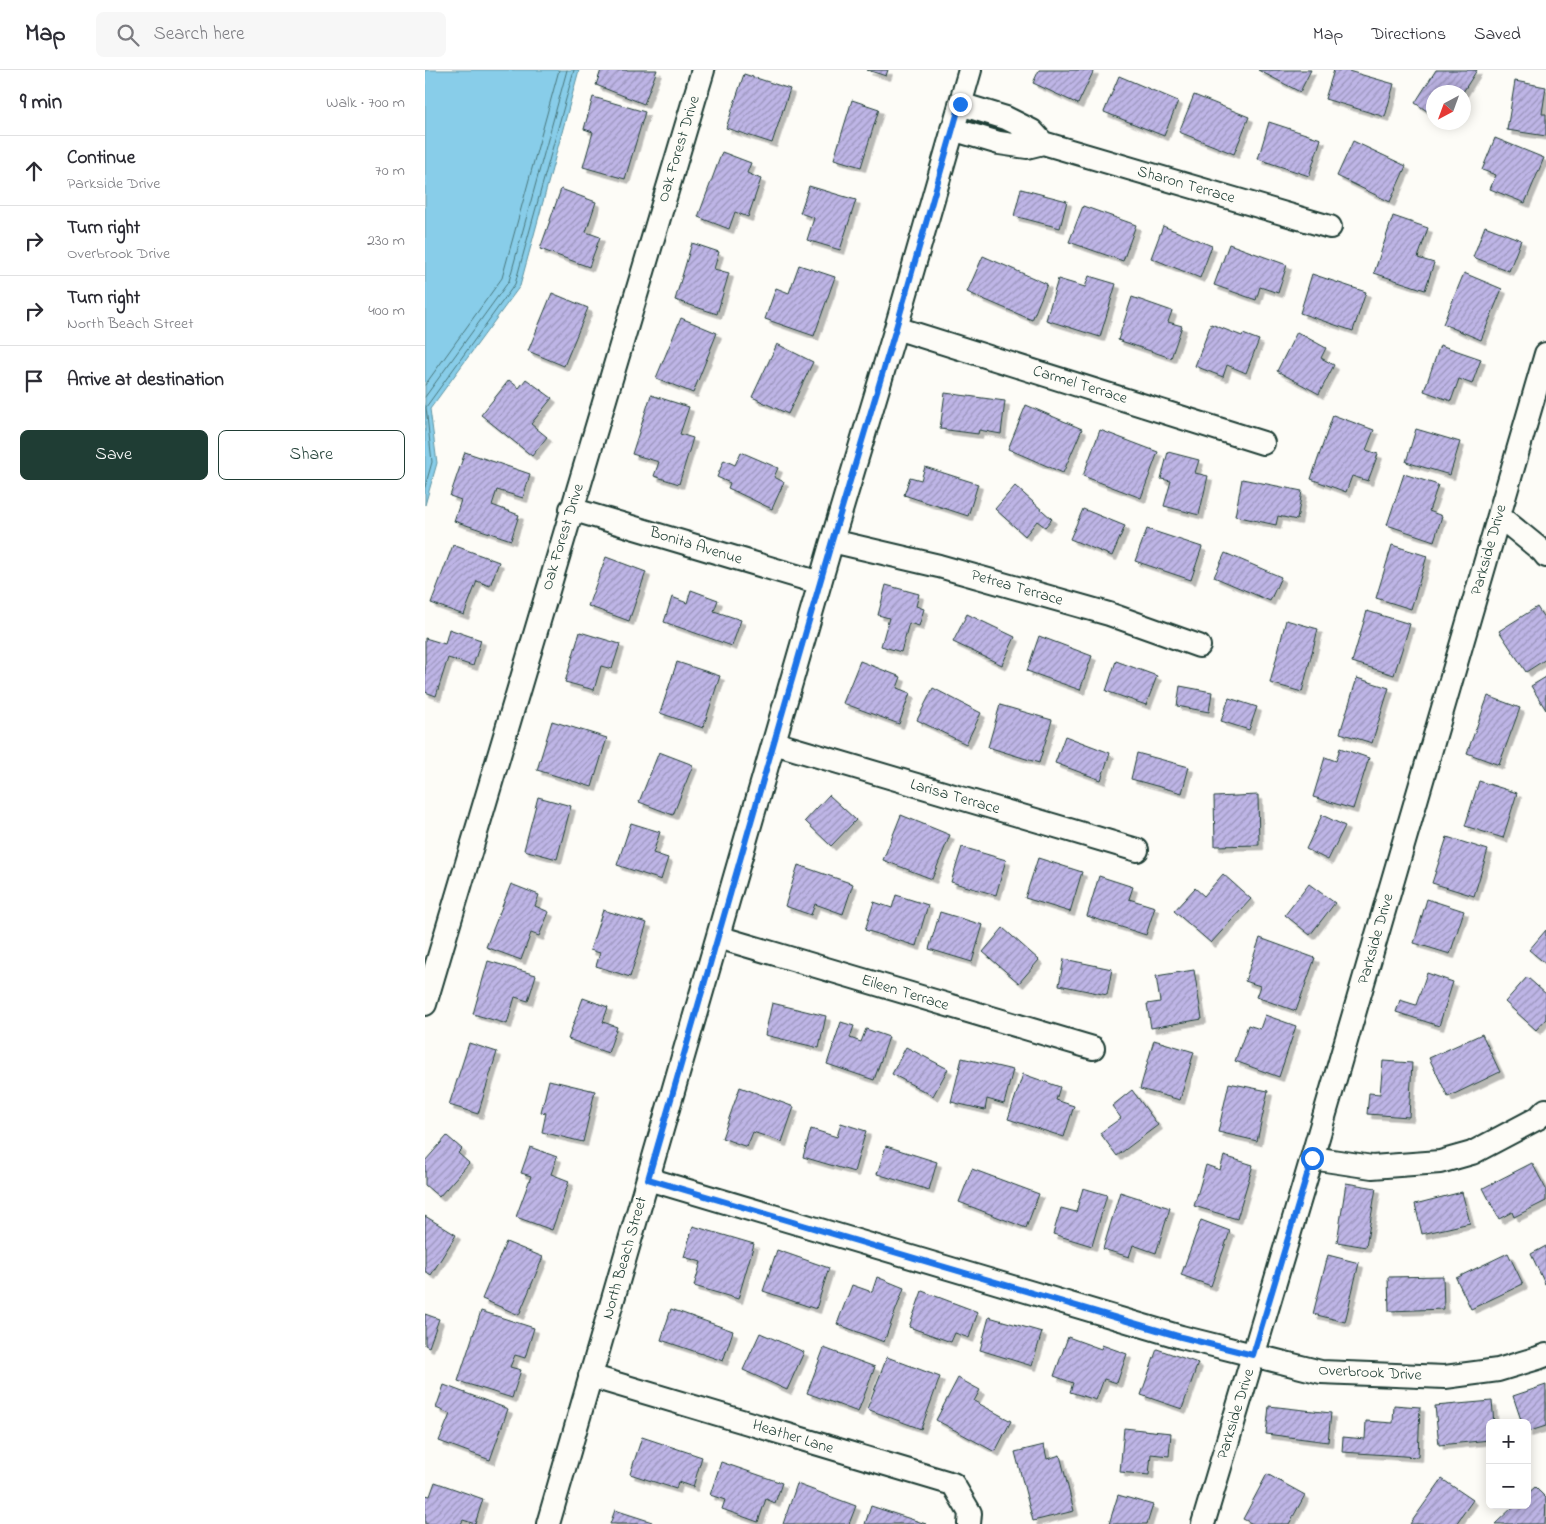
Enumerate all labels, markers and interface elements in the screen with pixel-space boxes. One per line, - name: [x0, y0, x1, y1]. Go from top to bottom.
- search box: [96, 12, 446, 57]
- text: Map: [25, 17, 66, 52]
- icon: search: [114, 21, 142, 49]
- text: Search here: [154, 21, 245, 48]
- text: Map: [1313, 22, 1343, 48]
- text: Directions: [1371, 22, 1446, 48]
- text: Saved: [1474, 22, 1521, 48]
- north arrow: [1426, 85, 1471, 130]
- text: 9 min: [20, 88, 62, 118]
- text: Walk · 700 m: [326, 91, 405, 115]
- street label: Oak Forest Drive: [651, 92, 707, 205]
- route end: [949, 93, 972, 116]
- text: Continue: [67, 145, 135, 172]
- icon: ahead: [20, 157, 48, 185]
- text: 70 m: [375, 159, 405, 183]
- street label: Sharon Terrace: [1134, 160, 1239, 211]
- text: Parkside Drive: [67, 172, 161, 196]
- text: Turn right: [67, 215, 140, 242]
- icon: right: [20, 227, 48, 255]
- text: 230 m: [367, 229, 405, 253]
- text: Overbrook Drive: [67, 242, 170, 266]
- text: Turn right: [67, 285, 140, 312]
- icon: right: [20, 297, 48, 325]
- text: 400 m: [368, 299, 405, 323]
- text: North Beach Street: [67, 312, 194, 336]
- street label: Carmel Terrace: [1030, 359, 1131, 411]
- icon: arrive: [20, 367, 48, 395]
- text: Arrive at destination: [67, 367, 224, 394]
- button: Save: [20, 430, 208, 480]
- button: Share: [218, 430, 405, 480]
- street label: Oak Forest Drive: [535, 480, 591, 593]
- street label: Parkside Drive: [1465, 501, 1514, 598]
- street label: Bonita Avenue: [646, 520, 746, 572]
- street label: Petrea Terrace: [968, 563, 1067, 613]
- street label: Larisa Terrace: [907, 773, 1003, 821]
- street label: Parkside Drive: [1352, 890, 1401, 987]
- street label: Eileen Terrace: [858, 968, 953, 1018]
- route start: [1301, 1147, 1324, 1170]
- street label: North Beach Street: [596, 1193, 654, 1322]
- street label: Overbrook Drive: [1318, 1358, 1423, 1388]
- street label: Parkside Drive: [1211, 1365, 1261, 1462]
- street label: Heather Lane: [749, 1413, 837, 1461]
- map controls: [1486, 1419, 1531, 1509]
- button: +: [1486, 1419, 1531, 1464]
- button: −: [1486, 1464, 1531, 1509]

